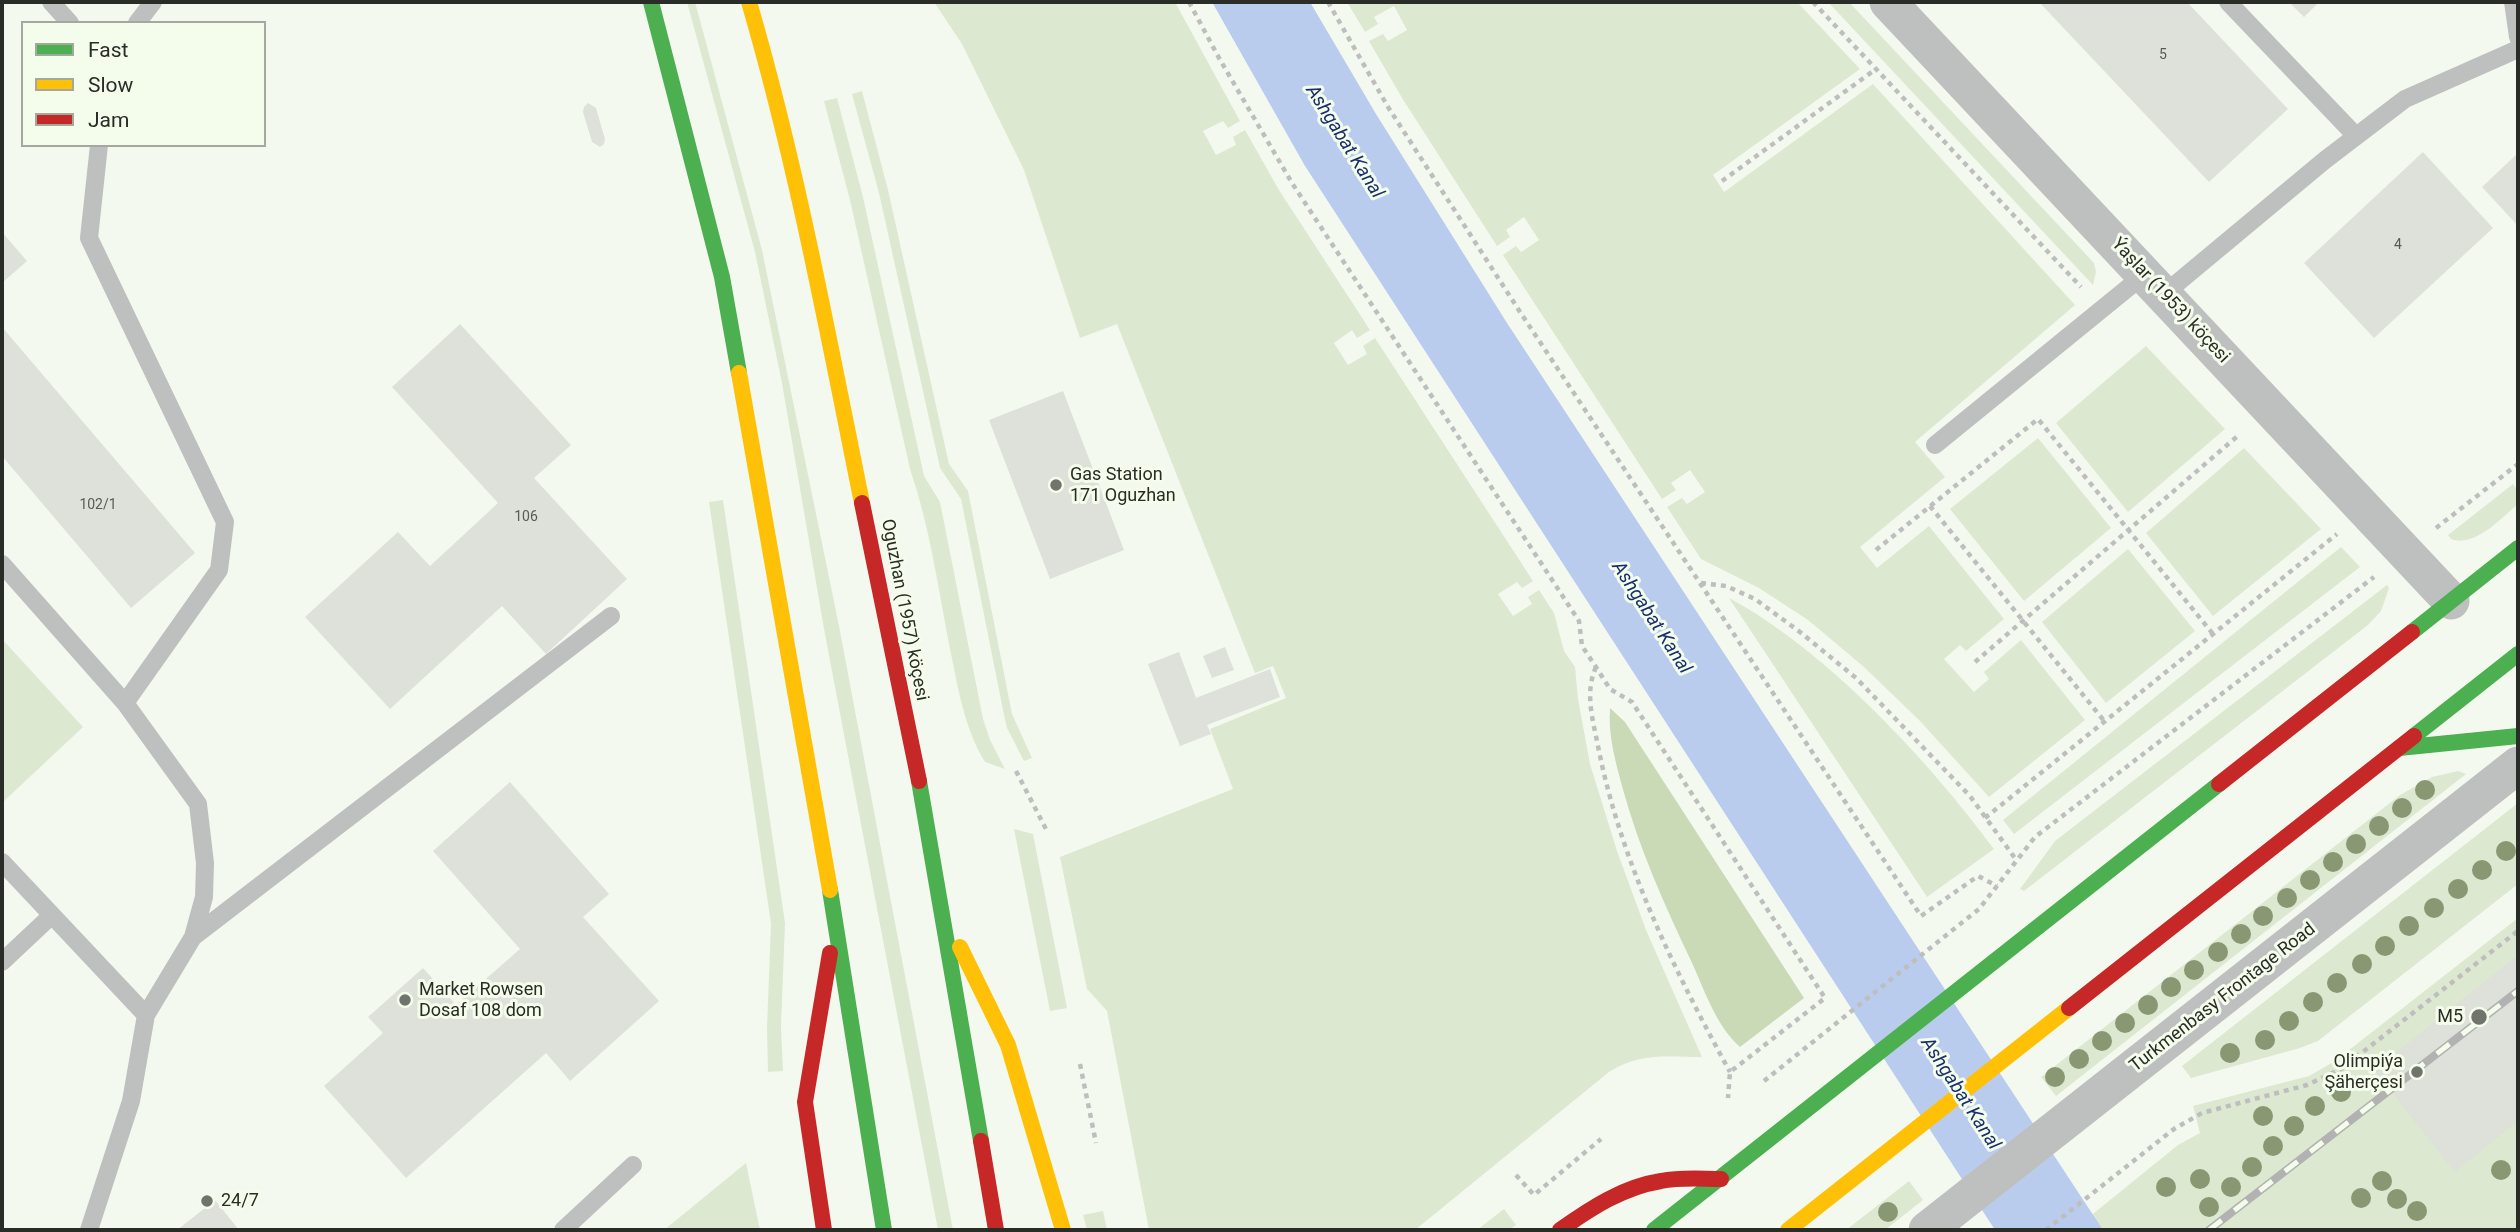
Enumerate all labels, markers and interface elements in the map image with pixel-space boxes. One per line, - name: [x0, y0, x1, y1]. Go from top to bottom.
- legend: [21, 21, 266, 147]
- text: Fast: [88, 38, 128, 62]
- house number: 5: [2159, 47, 2167, 63]
- text: Slow: [88, 73, 133, 97]
- water label: Ashgabat Kanal: [1300, 81, 1388, 203]
- text: Jam: [88, 108, 129, 132]
- street label: Ýaşlar (1953) köçesi: [2106, 234, 2234, 368]
- house number: 4: [2394, 237, 2402, 253]
- place label: Gas Station 171 Oguzhan: [1070, 464, 1176, 506]
- marker: Gas Station 171 Oguzhan: [1048, 477, 1064, 493]
- house number: 102/1: [79, 497, 117, 513]
- house number: 106: [514, 509, 538, 525]
- street label: Oguzhan (1957) köçesi: [876, 517, 932, 703]
- water label: Ashgabat Kanal: [1606, 558, 1696, 678]
- street label: Turkmenbasy Frontage Road: [2126, 919, 2320, 1077]
- place label: Market Rowsen Dosaf 108 dom: [419, 979, 543, 1021]
- marker: Market Rowsen Dosaf 108 dom: [397, 992, 413, 1008]
- place label: M5: [2437, 1006, 2463, 1028]
- marker: M5: [2469, 1007, 2489, 1027]
- water label: Ashgabat Kanal: [1915, 1034, 2005, 1154]
- place label: Olimpiýa Şäherçesi: [2324, 1051, 2403, 1094]
- marker: Olimpiýa Şäherçesi: [2409, 1064, 2425, 1080]
- place label: 24/7: [221, 1190, 259, 1212]
- marker: 24/7: [199, 1193, 215, 1209]

